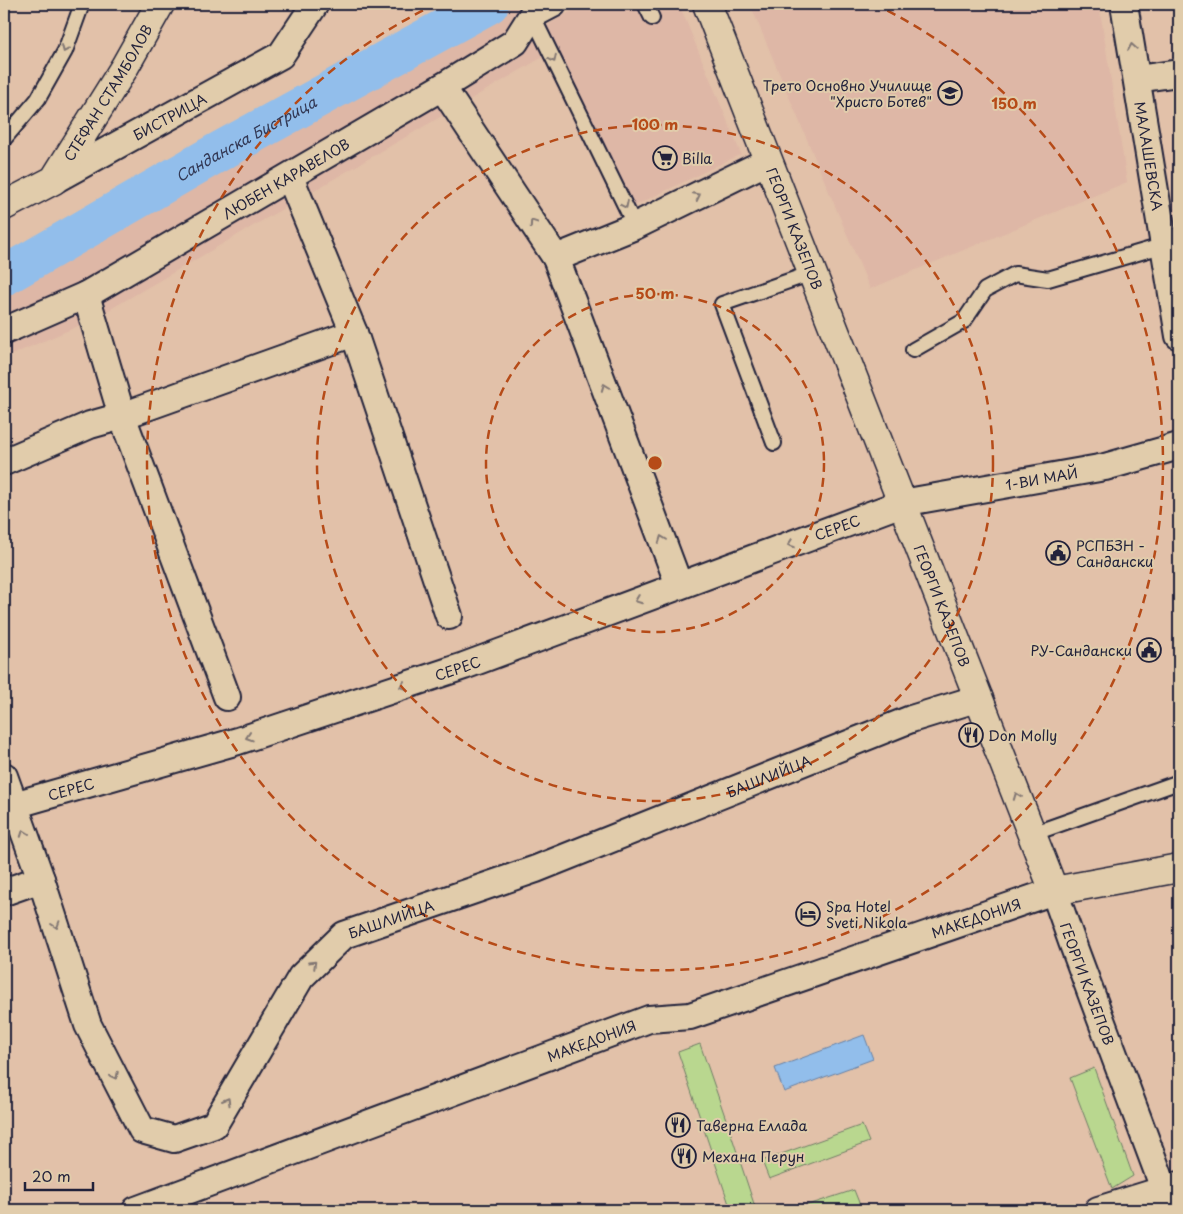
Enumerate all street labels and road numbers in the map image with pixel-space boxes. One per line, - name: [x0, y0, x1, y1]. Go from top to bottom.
- street label: СТЕФАН СТАМБОЛОВ: [58, 20, 157, 165]
- street label: БИСТРИЦА: [129, 88, 210, 145]
- street label: МАЛАШЕВСКА: [1130, 100, 1169, 212]
- street label: ЛЮБЕН КАРАВЕЛОВ: [218, 133, 353, 224]
- street label: ГЕОРГИ КАЗЕПОВ: [761, 164, 828, 293]
- street label: 1-ВИ МАЙ: [1004, 462, 1080, 495]
- street label: СЕРЕС: [811, 509, 863, 545]
- street label: ГЕОРГИ КАЗЕПОВ: [909, 541, 976, 670]
- street label: СЕРЕС: [432, 650, 483, 686]
- street label: БАШЛИЙЦА: [723, 749, 814, 802]
- street label: СЕРЕС: [45, 772, 97, 805]
- street label: МАКЕДОНИЯ: [928, 893, 1024, 943]
- street label: БАШЛИЙЦА: [345, 894, 437, 943]
- street label: ГЕОРГИ КАЗЕПОВ: [1055, 919, 1120, 1048]
- street label: МАКЕДОНИЯ: [544, 1014, 639, 1067]

